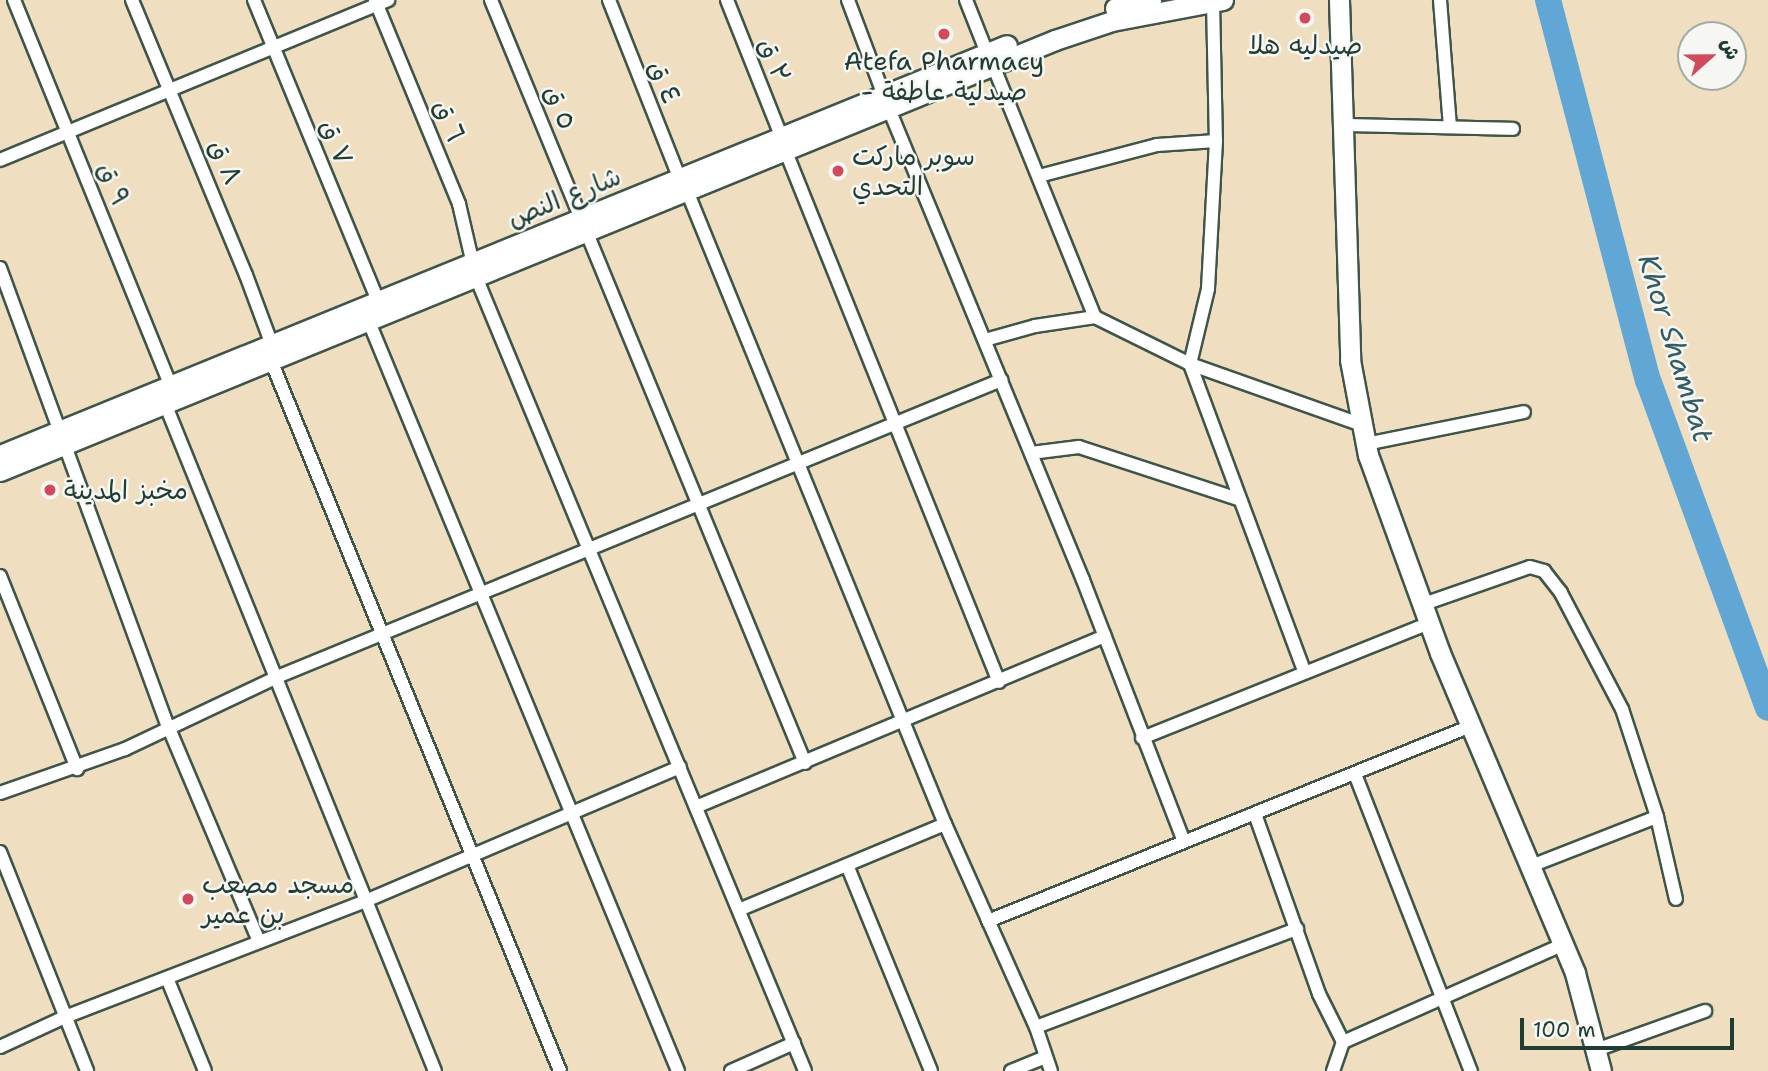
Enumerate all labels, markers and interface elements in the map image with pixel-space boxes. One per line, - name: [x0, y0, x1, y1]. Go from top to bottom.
- marker: صيدليه هلا: [1297, 10, 1313, 26]
- north arrow: [1677, 21, 1747, 91]
- marker: Atefa Pharmacy - صيدلية عاطفة: [936, 26, 952, 42]
- place label: صيدليه هلا: [1248, 29, 1362, 61]
- street label: ٣ ق: [752, 33, 798, 87]
- text: ش: [1715, 35, 1746, 63]
- place label: Atefa Pharmacy - صيدلية عاطفة: [844, 45, 1044, 106]
- street label: ٤ ق: [642, 56, 688, 108]
- street label: ٥ ق: [538, 80, 584, 134]
- street label: ٦ ق: [427, 95, 473, 147]
- street label: ٧ ق: [314, 115, 360, 169]
- street label: ٨ ق: [203, 135, 249, 189]
- place label: سوبر ماركت التحدي: [852, 140, 975, 202]
- street label: ٩ ق: [91, 158, 137, 210]
- street label: شارع النص: [503, 160, 625, 234]
- marker: سوبر ماركت التحدي: [830, 163, 846, 179]
- water label: Khor Shambat: [1631, 250, 1721, 446]
- place label: مخبز المدينة: [64, 474, 188, 506]
- marker: مخبز المدينة: [42, 482, 58, 498]
- place label: مسجد مصعب بن عمير: [202, 868, 354, 930]
- marker: مسجد مصعب بن عمير: [180, 891, 196, 907]
- scale bar: [1523, 1004, 1736, 1048]
- text: 100 m: [1533, 1016, 1596, 1044]

